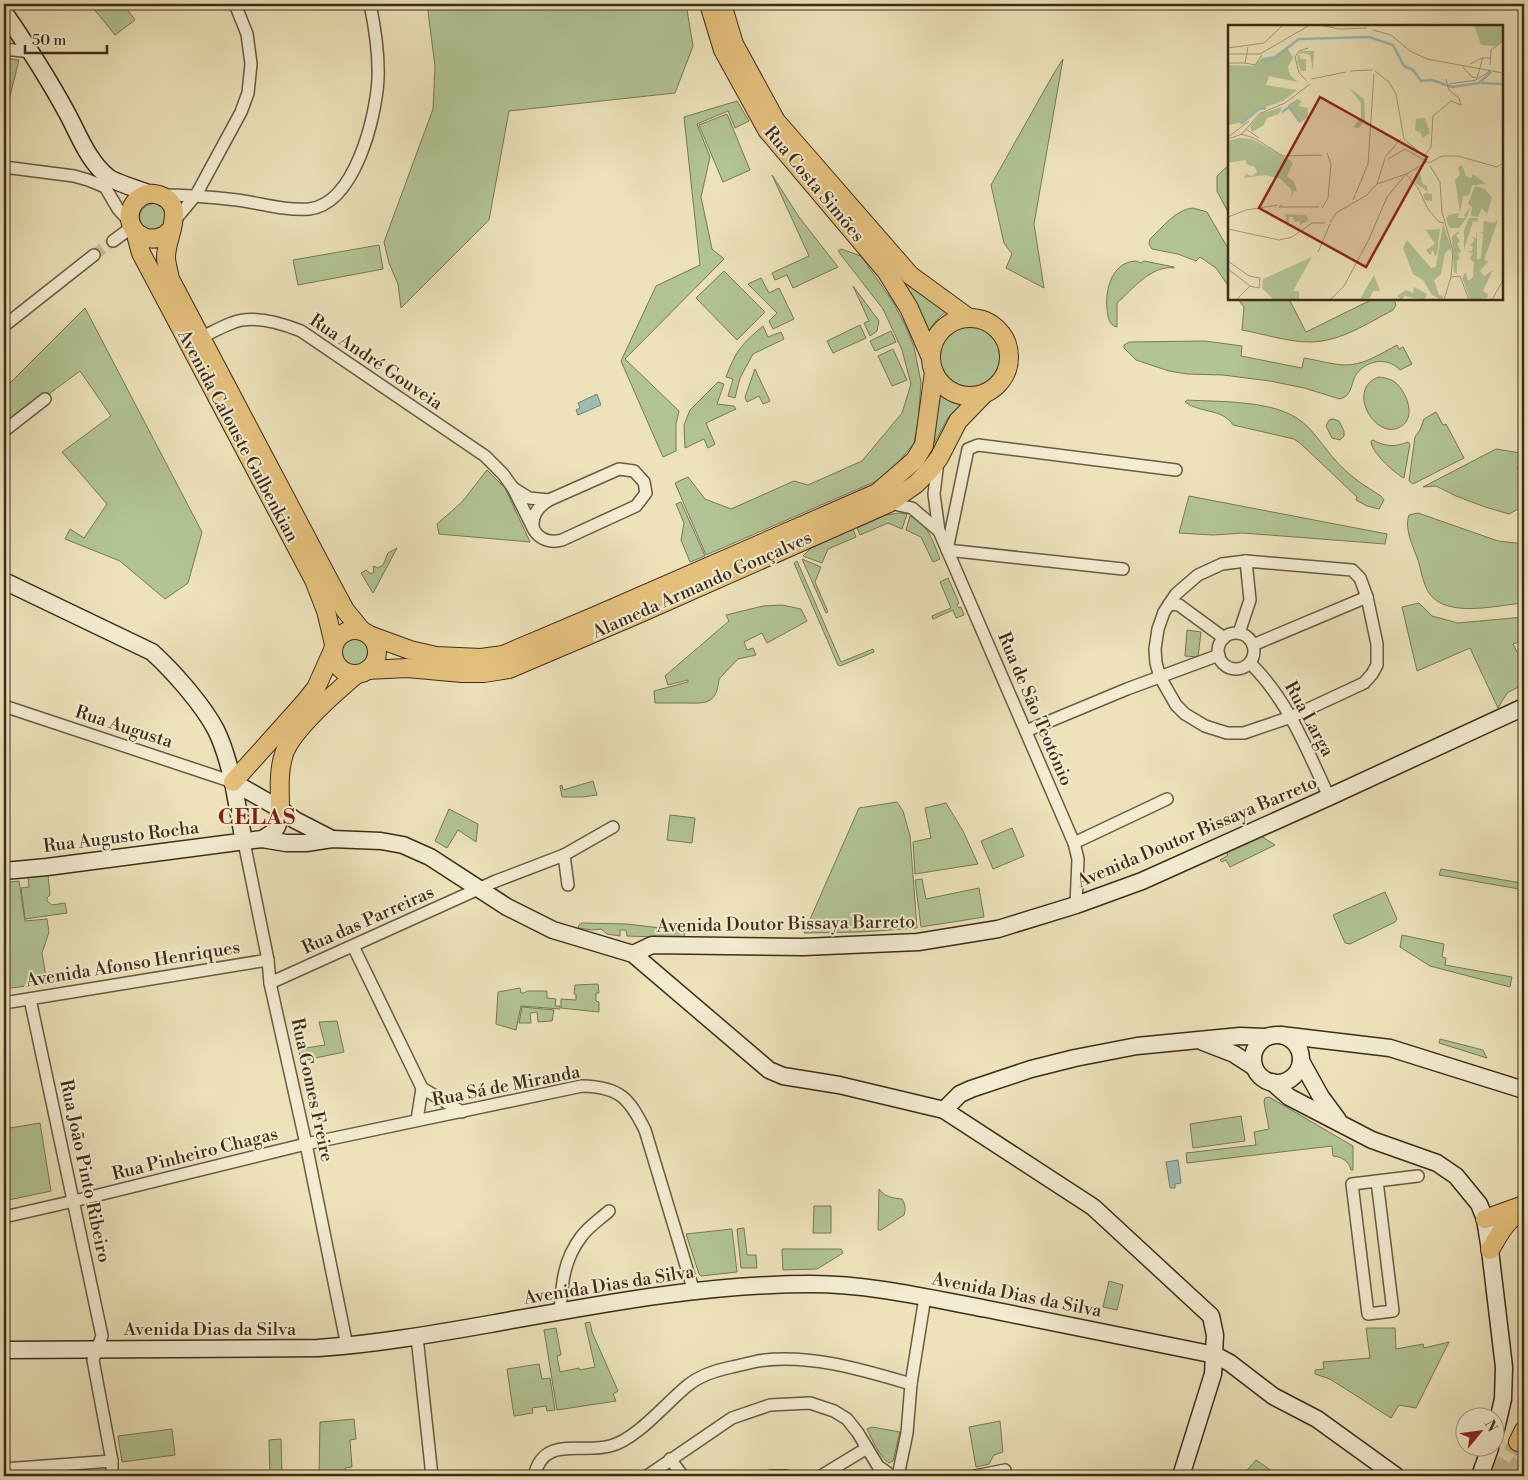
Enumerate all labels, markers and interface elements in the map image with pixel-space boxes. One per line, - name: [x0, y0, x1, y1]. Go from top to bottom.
- scale bar: [25, 22, 108, 54]
- inset map: [1228, 25, 1503, 300]
- text: 50 m: [32, 31, 66, 50]
- street label: Rua Costa Simões: [759, 121, 869, 247]
- street label: Rua André Gouveia: [305, 309, 448, 416]
- street label: Avenida Calouste Gulbenkian: [172, 325, 304, 546]
- street label: Alameda Armando Gonçalves: [588, 526, 816, 644]
- street label: Rua de São Teotónio: [992, 629, 1078, 789]
- street label: Rua Larga: [1279, 677, 1340, 761]
- street label: Rua Augusta: [72, 700, 177, 754]
- street label: Avenida Doutor Bissaya Barreto: [1072, 771, 1321, 894]
- district label: CELAS: [218, 804, 296, 831]
- street label: Rua Augusto Rocha: [42, 816, 201, 858]
- street label: Rua das Parreiras: [298, 880, 438, 959]
- street label: Avenida Doutor Bissaya Barreto: [655, 910, 916, 938]
- street label: Avenida Afonso Henriques: [23, 936, 242, 992]
- street label: Rua Gomes Freire: [286, 1016, 338, 1164]
- street label: Rua Sá de Miranda: [430, 1060, 583, 1112]
- street label: Rua João Pinto Ribeiro: [54, 1077, 116, 1265]
- street label: Rua Pinheiro Chagas: [110, 1122, 280, 1186]
- street label: Avenida Dias da Silva: [521, 1260, 697, 1310]
- street label: Avenida Dias da Silva: [929, 1267, 1105, 1323]
- street label: Avenida Dias da Silva: [123, 1318, 297, 1341]
- north arrow: [1456, 1408, 1506, 1458]
- text: N: [1480, 1417, 1501, 1435]

